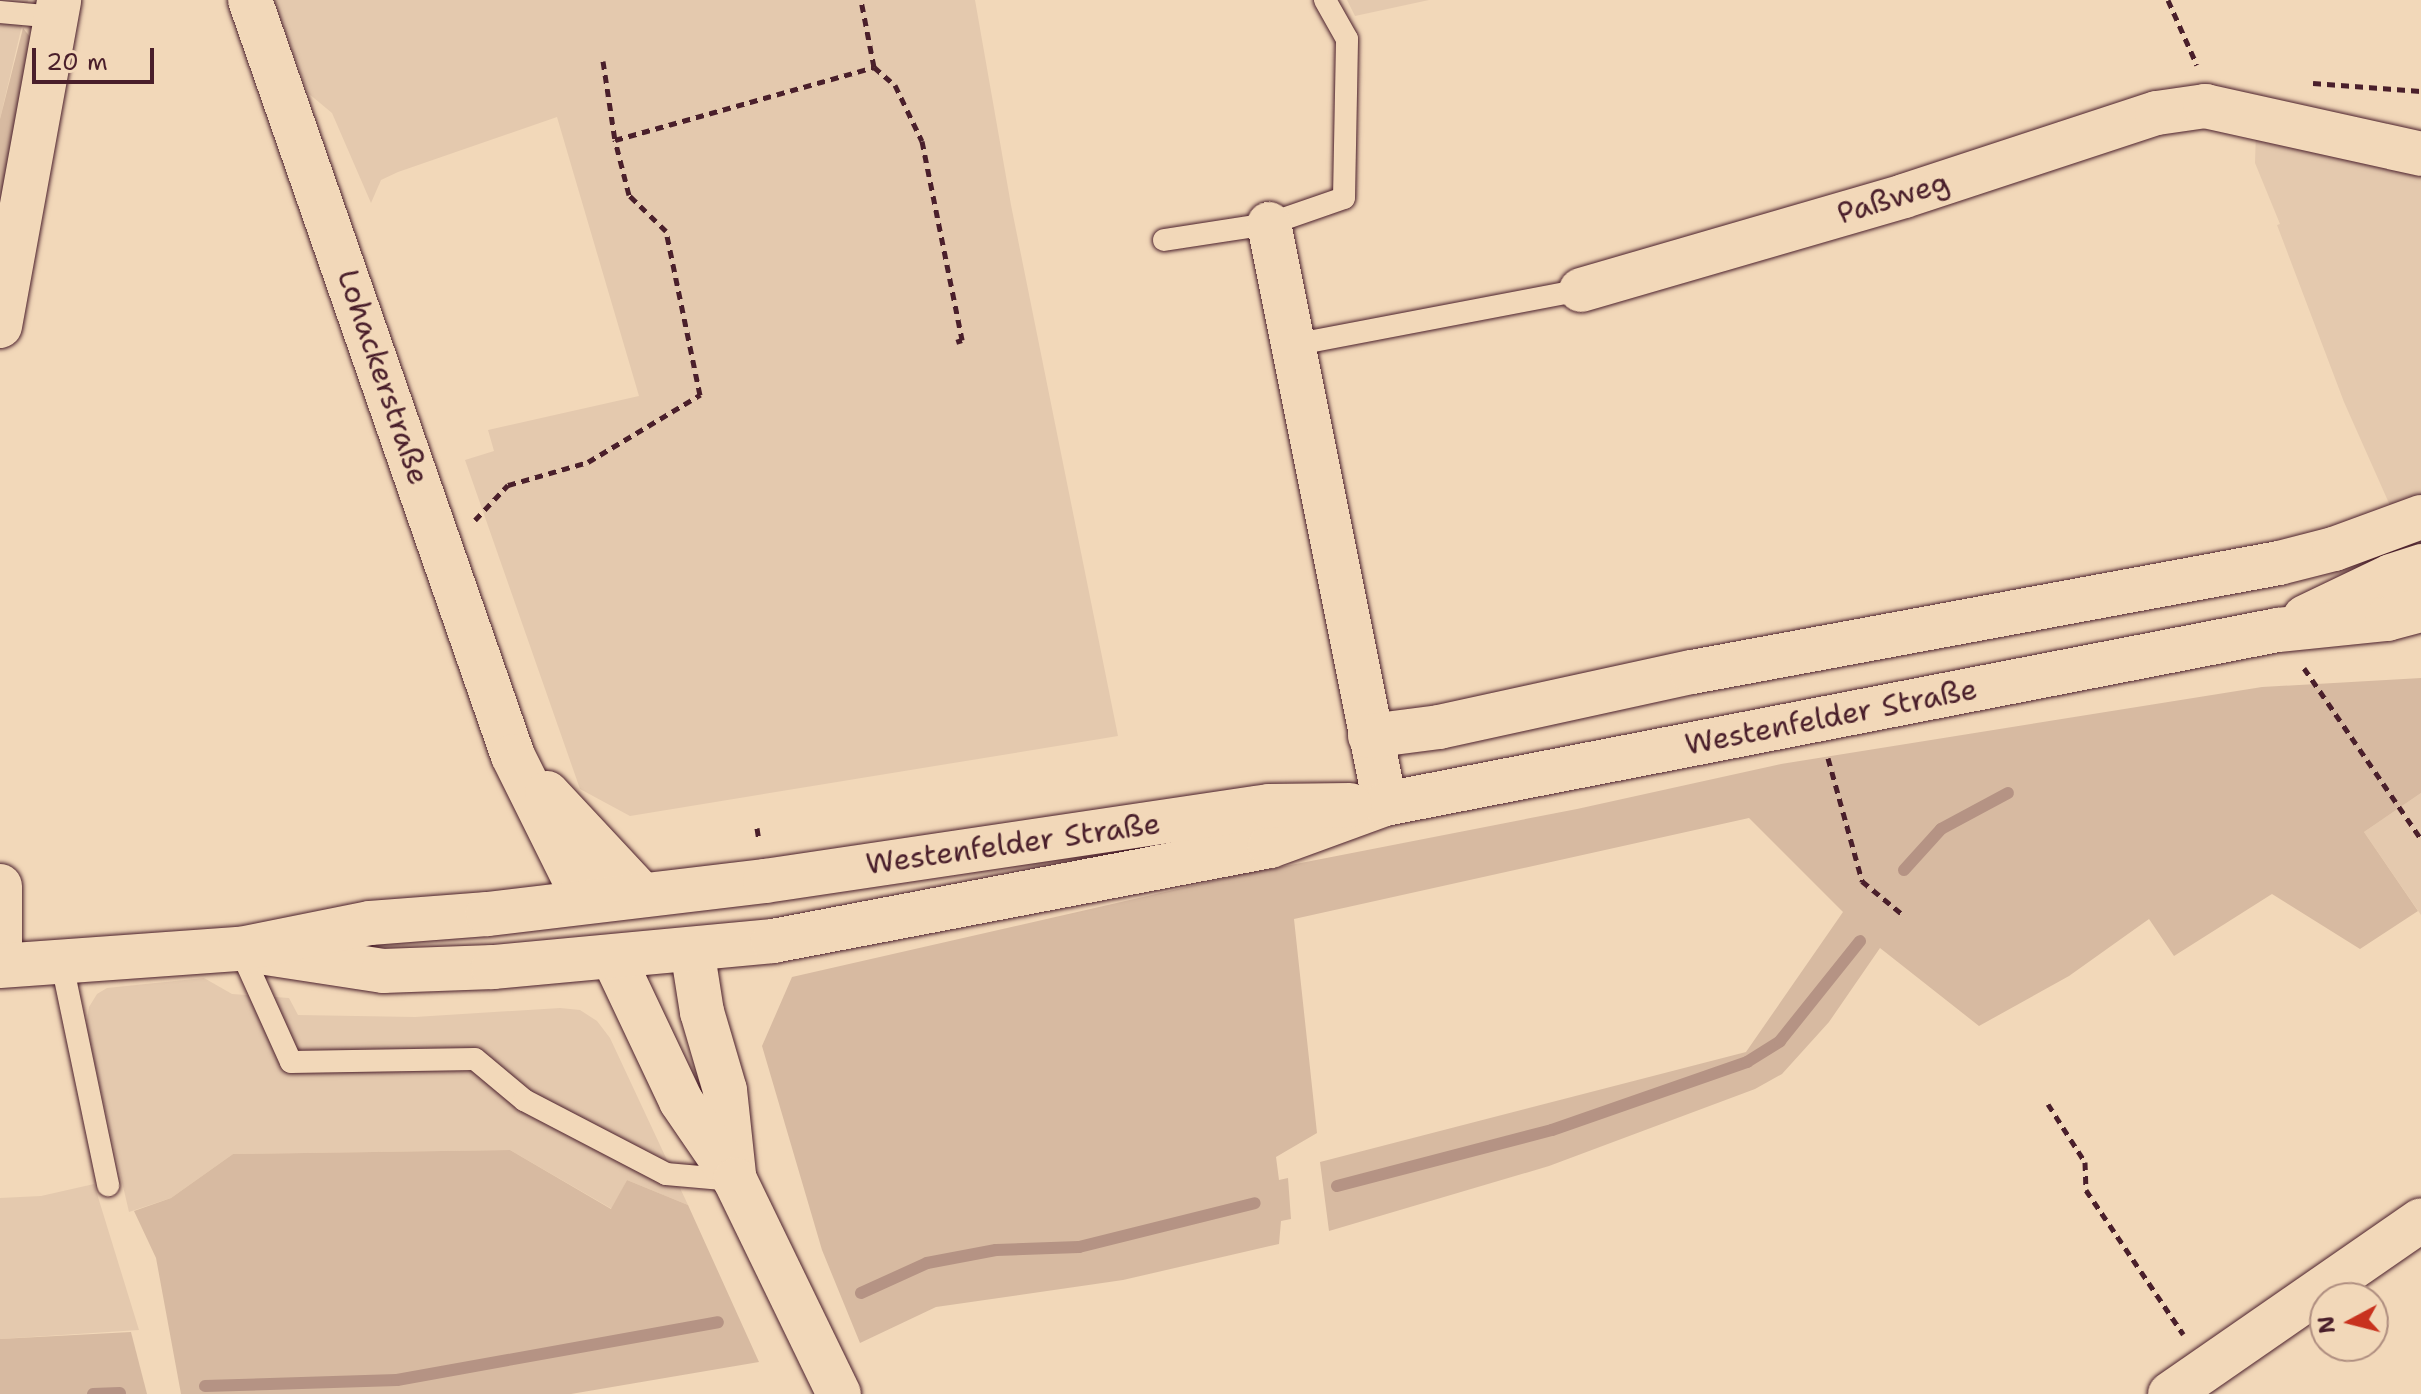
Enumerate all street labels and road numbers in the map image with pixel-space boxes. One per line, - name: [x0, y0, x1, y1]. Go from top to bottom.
- street label: Paßweg: [1833, 164, 1953, 232]
- street label: Lohackerstraße: [329, 265, 437, 489]
- street label: Westenfelder Straße: [1682, 671, 1980, 763]
- street label: Westenfelder Straße: [863, 806, 1163, 882]

